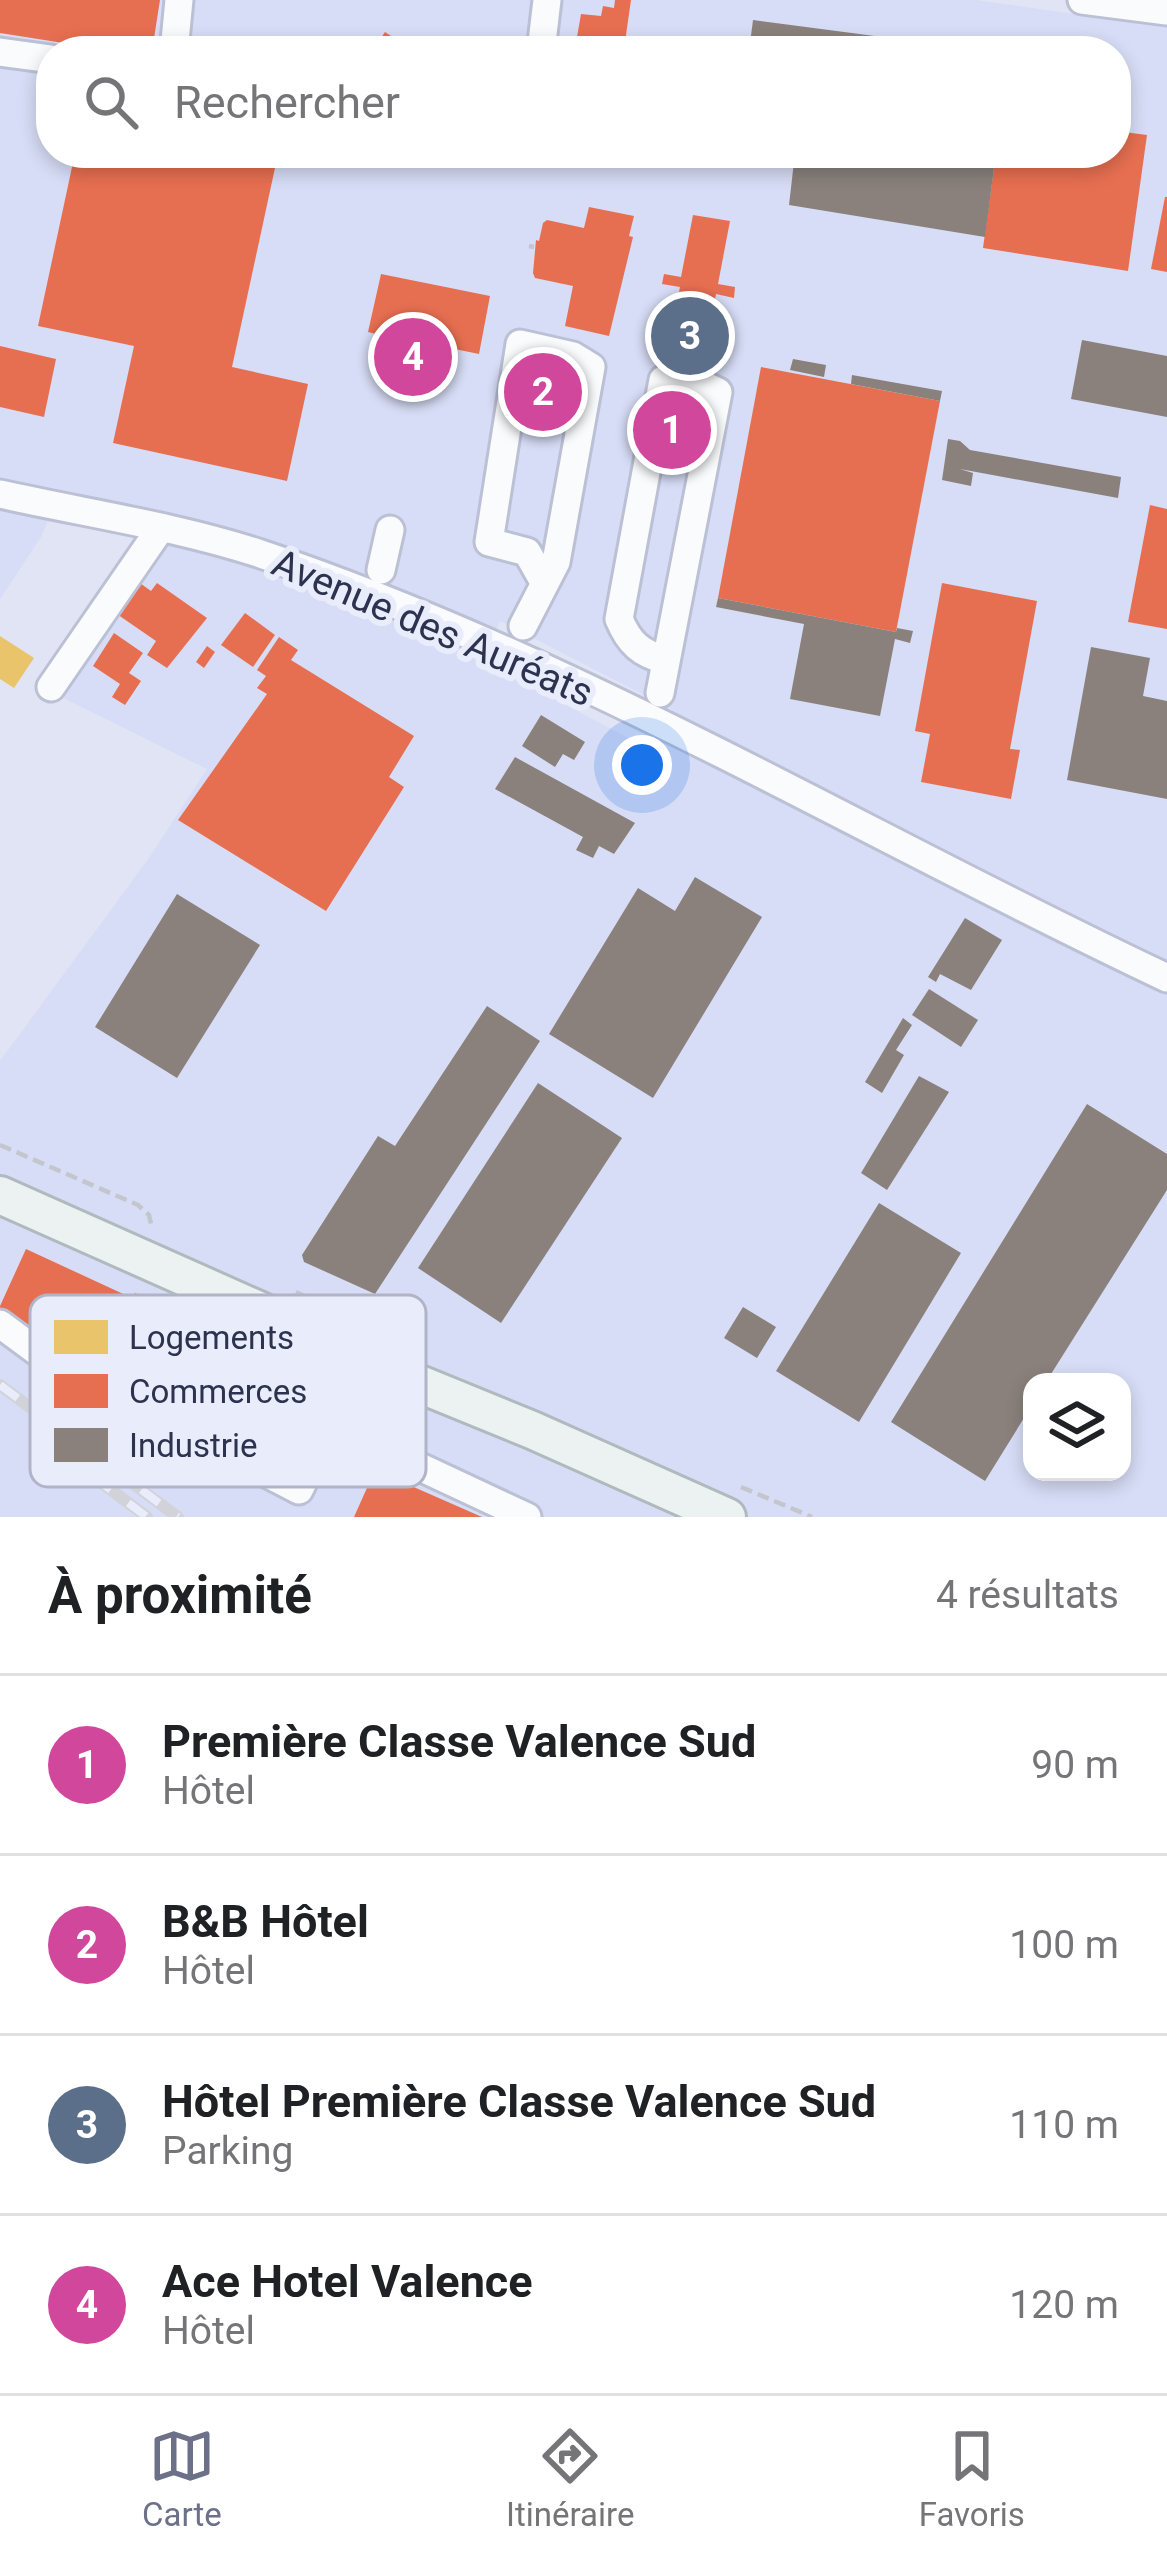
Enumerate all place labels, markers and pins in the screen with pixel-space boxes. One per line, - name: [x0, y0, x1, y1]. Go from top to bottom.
- pin: 3: [651, 291, 729, 381]
- pin: 4: [374, 312, 452, 402]
- pin: 2: [504, 347, 582, 437]
- pin: 1: [633, 385, 711, 475]

